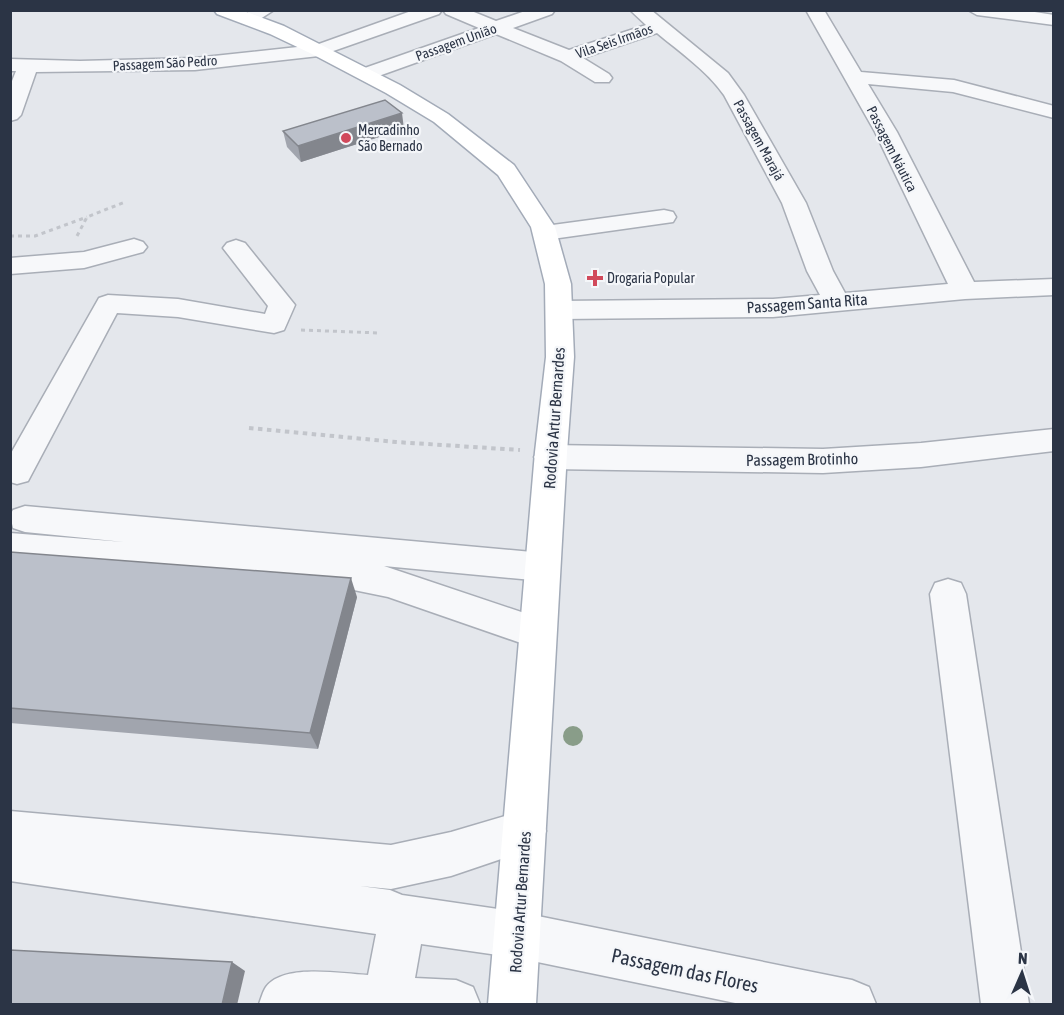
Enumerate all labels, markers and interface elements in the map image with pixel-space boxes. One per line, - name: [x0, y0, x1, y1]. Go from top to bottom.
- street label: Passagem União: [413, 20, 499, 64]
- street label: Vila Seis Irmãos: [573, 20, 655, 62]
- street label: Passagem São Pedro: [112, 52, 218, 74]
- street label: Passagem Marajá: [730, 97, 788, 183]
- street label: Passagem Náutica: [864, 103, 920, 195]
- place label: Mercadinho São Bernado: [358, 122, 423, 154]
- marker: Mercadinho São Bernado: [339, 131, 353, 145]
- place label: Drogaria Popular: [607, 270, 695, 286]
- marker: Drogaria Popular: [588, 271, 602, 285]
- street label: Passagem Santa Rita: [746, 290, 868, 317]
- street label: Rodovia Artur Bernardes: [540, 346, 568, 489]
- street label: Passagem Brotinho: [746, 449, 858, 470]
- street label: Rodovia Artur Bernardes: [506, 830, 534, 973]
- street label: Passagem das Flores: [609, 943, 761, 997]
- north arrow: [992, 943, 1052, 1003]
- text: N: [1018, 949, 1028, 967]

